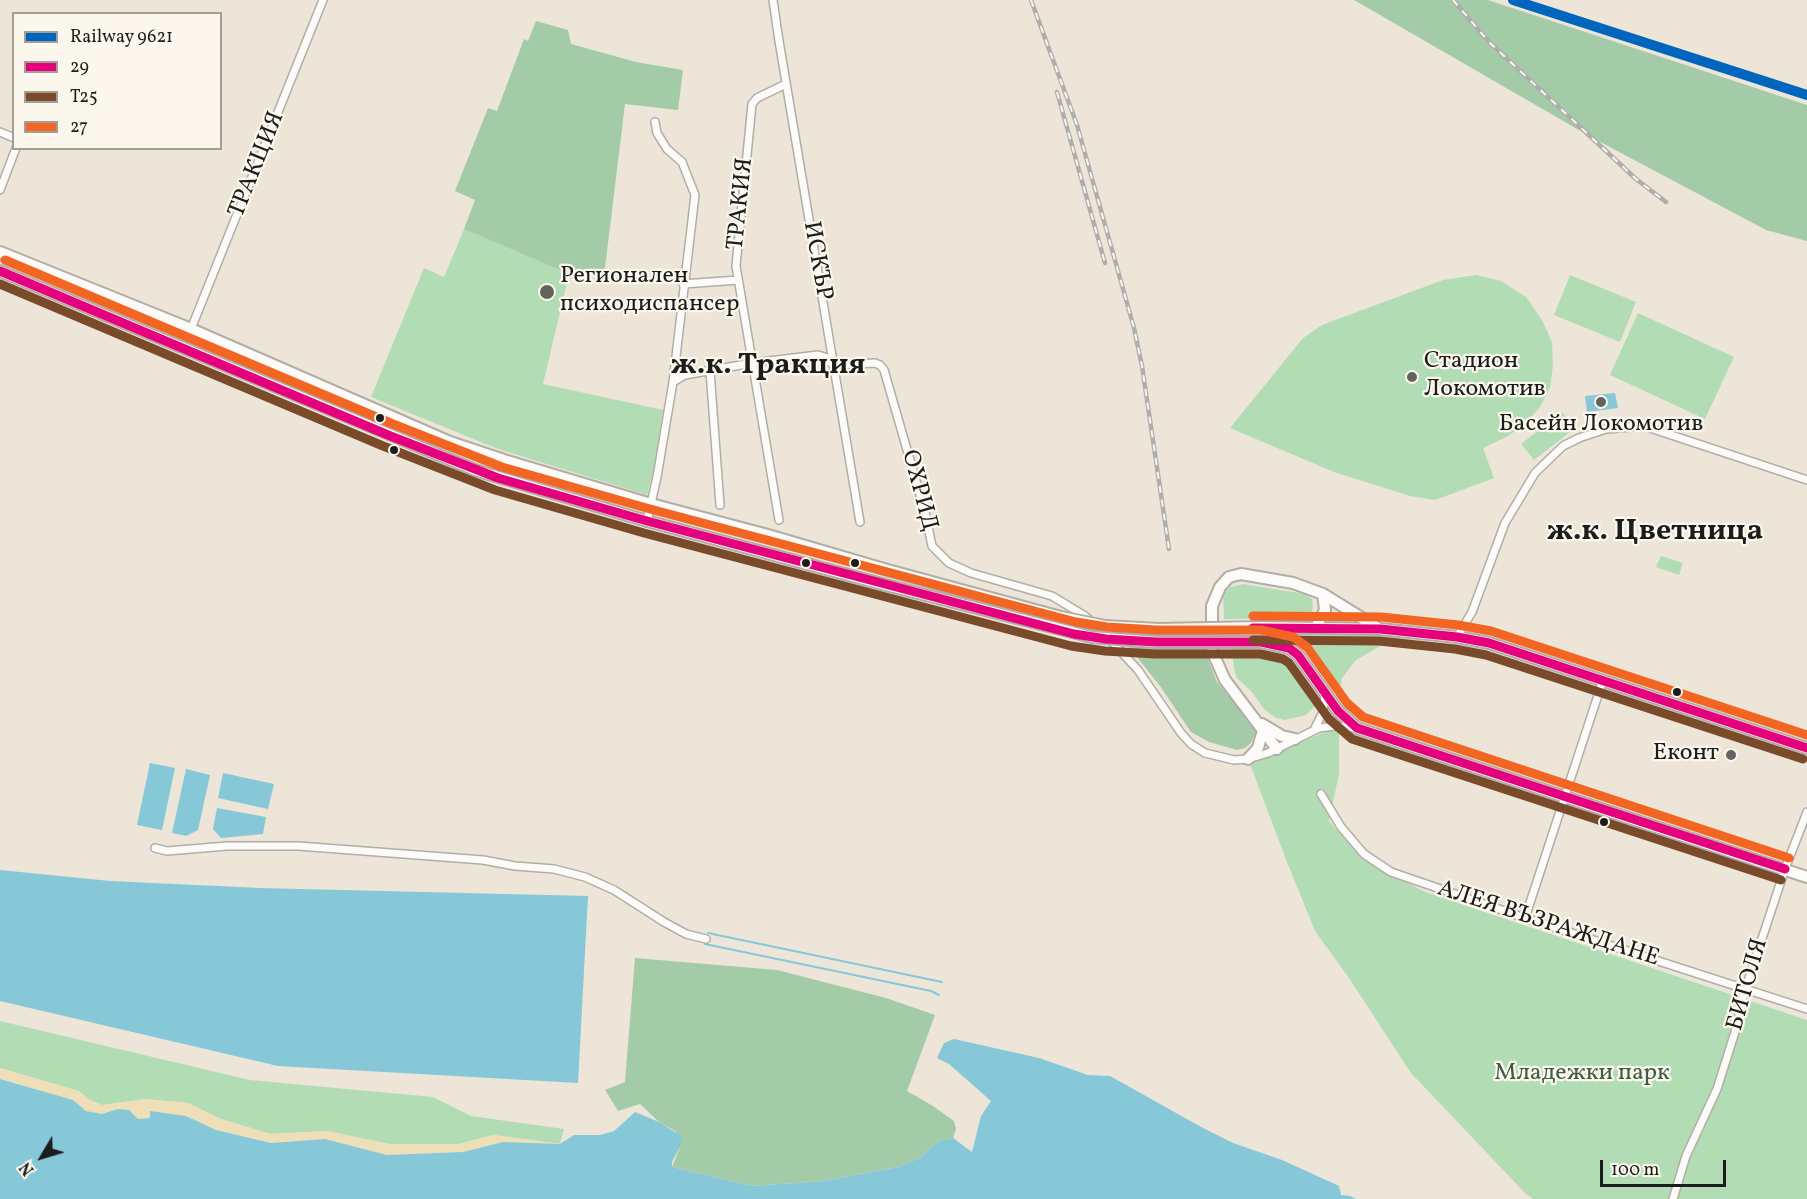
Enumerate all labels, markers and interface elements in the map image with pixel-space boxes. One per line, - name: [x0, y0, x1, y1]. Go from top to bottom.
- legend: [12, 12, 222, 150]
- text: Railway 9621: [70, 25, 173, 50]
- text: 29: [70, 55, 89, 80]
- text: Т25: [70, 85, 98, 110]
- street label: ТРАКЦИЯ: [224, 108, 292, 222]
- text: 27: [70, 115, 88, 140]
- street label: ТРАКИЯ: [723, 156, 761, 252]
- street label: ИСКЪР: [795, 219, 837, 303]
- place label: Регионален психодиспансер: [560, 264, 739, 320]
- marker: Регионален психодиспансер: [538, 283, 556, 301]
- district label: ж.к. Тракция: [670, 349, 866, 385]
- place label: Стадион Локомотив: [1424, 349, 1546, 405]
- marker: Стадион Локомотив: [1405, 370, 1419, 384]
- marker: Басейн Локомотив: [1594, 395, 1608, 409]
- unlabelled marker: [374, 412, 386, 424]
- place label: Басейн Локомотив: [1499, 412, 1703, 440]
- unlabelled marker: [388, 444, 400, 456]
- street label: ОХРИД: [893, 447, 943, 535]
- district label: ж.к. Цветница: [1547, 515, 1763, 551]
- unlabelled marker: [800, 557, 812, 569]
- unlabelled marker: [849, 557, 861, 569]
- unlabelled marker: [1671, 686, 1683, 698]
- place label: Еконт: [1653, 741, 1719, 769]
- marker: Еконт: [1724, 748, 1738, 762]
- unlabelled marker: [1598, 816, 1610, 828]
- street label: АЛЕЯ ВЪЗРАЖДАНЕ: [1433, 876, 1663, 974]
- street label: БИТОЛЯ: [1722, 936, 1776, 1034]
- park label: Младежки парк: [1494, 1061, 1670, 1089]
- north arrow: [12, 1127, 72, 1187]
- scale bar: [1603, 1148, 1729, 1186]
- text: N: [16, 1157, 40, 1179]
- text: 100 m: [1611, 1158, 1660, 1183]

